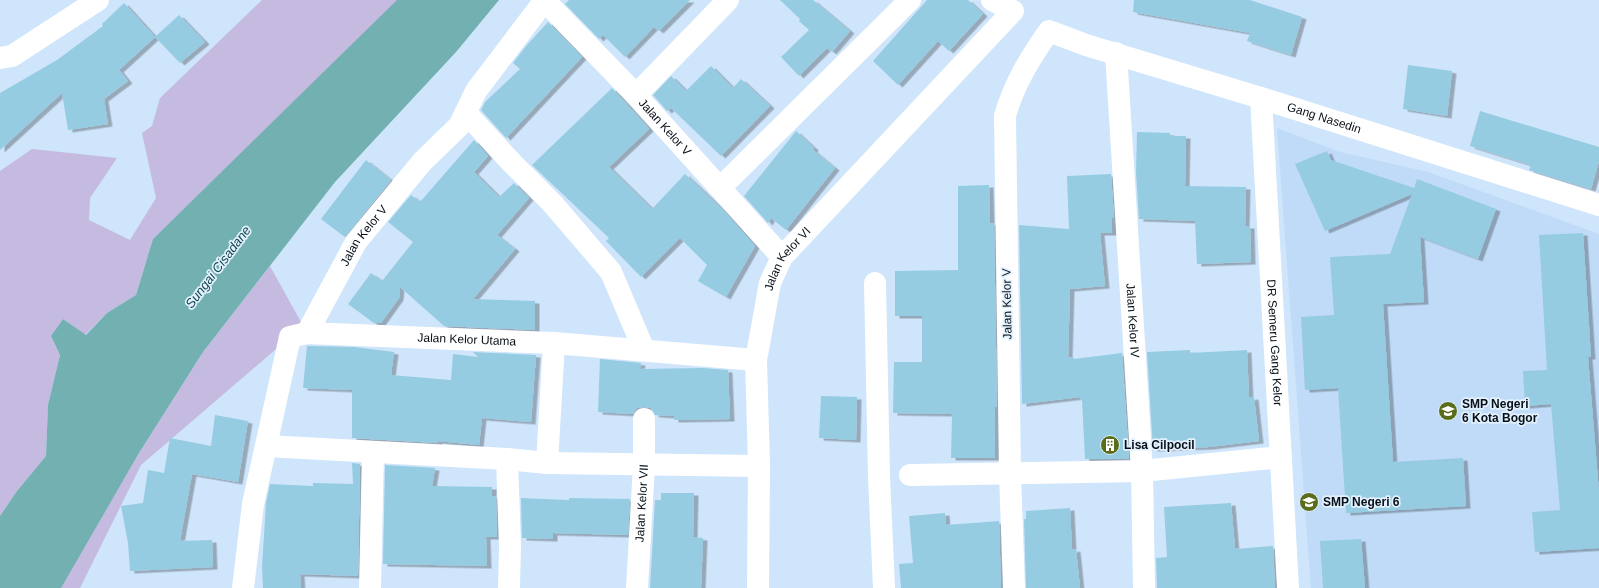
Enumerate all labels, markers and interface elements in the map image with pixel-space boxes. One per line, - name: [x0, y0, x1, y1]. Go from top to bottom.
- street label: Jalan Kelor V: [636, 96, 694, 158]
- street label: Gang Nasedin: [1285, 100, 1363, 136]
- street label: Jalan Kelor V: [337, 203, 390, 268]
- water label: Sungai Cisadane: [182, 223, 254, 311]
- street label: Jalan Kelor VI: [762, 224, 813, 292]
- street label: Jalan Kelor V: [999, 268, 1015, 340]
- street label: DR Semeru Gang Kelor: [1264, 279, 1285, 406]
- street label: Jalan Kelor IV: [1123, 283, 1142, 358]
- street label: Jalan Kelor Utama: [417, 330, 517, 348]
- place label: SMP Negeri 6 Kota Bogor: [1462, 397, 1538, 425]
- school or university icon: SMP Negeri 6 Kota Bogor: [1437, 400, 1459, 422]
- building icon: Lisa Cilpocil: [1099, 434, 1121, 456]
- place label: Lisa Cilpocil: [1124, 438, 1195, 452]
- street label: Jalan Kelor VII: [633, 464, 651, 543]
- school or university icon: SMP Negeri 6: [1298, 491, 1320, 513]
- place label: SMP Negeri 6: [1323, 495, 1400, 509]

